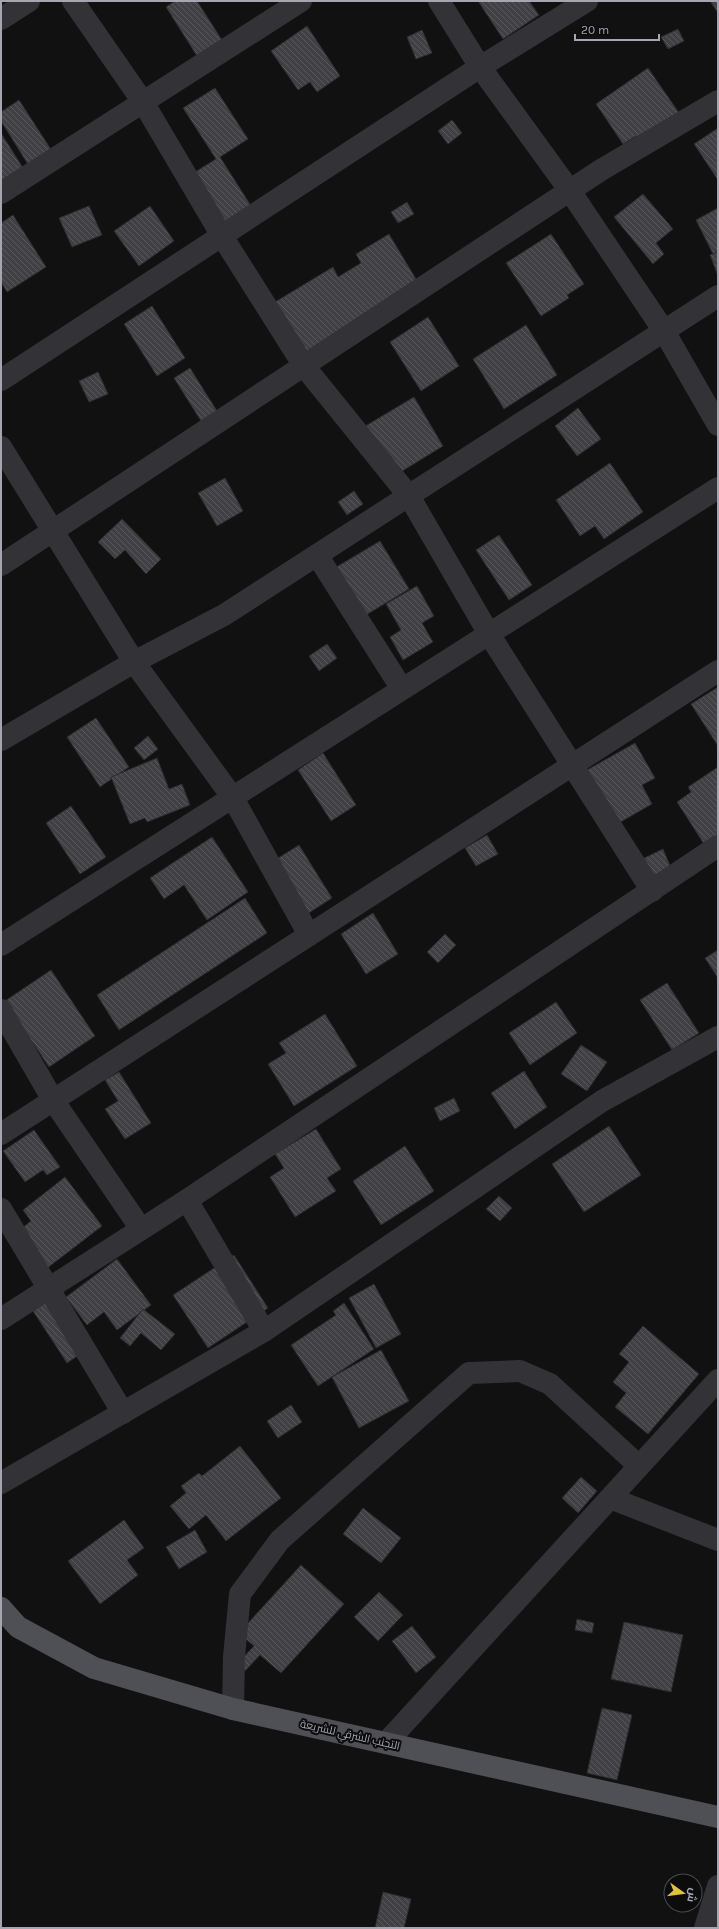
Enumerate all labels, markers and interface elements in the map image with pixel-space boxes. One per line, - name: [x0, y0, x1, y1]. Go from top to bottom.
- scale bar: [575, 16, 659, 42]
- text: 20 m: [581, 23, 609, 37]
- street label: التجنب الشرقي للشريعة: [298, 1717, 401, 1755]
- north arrow: [663, 1873, 703, 1913]
- text: ش: [684, 1887, 700, 1904]

